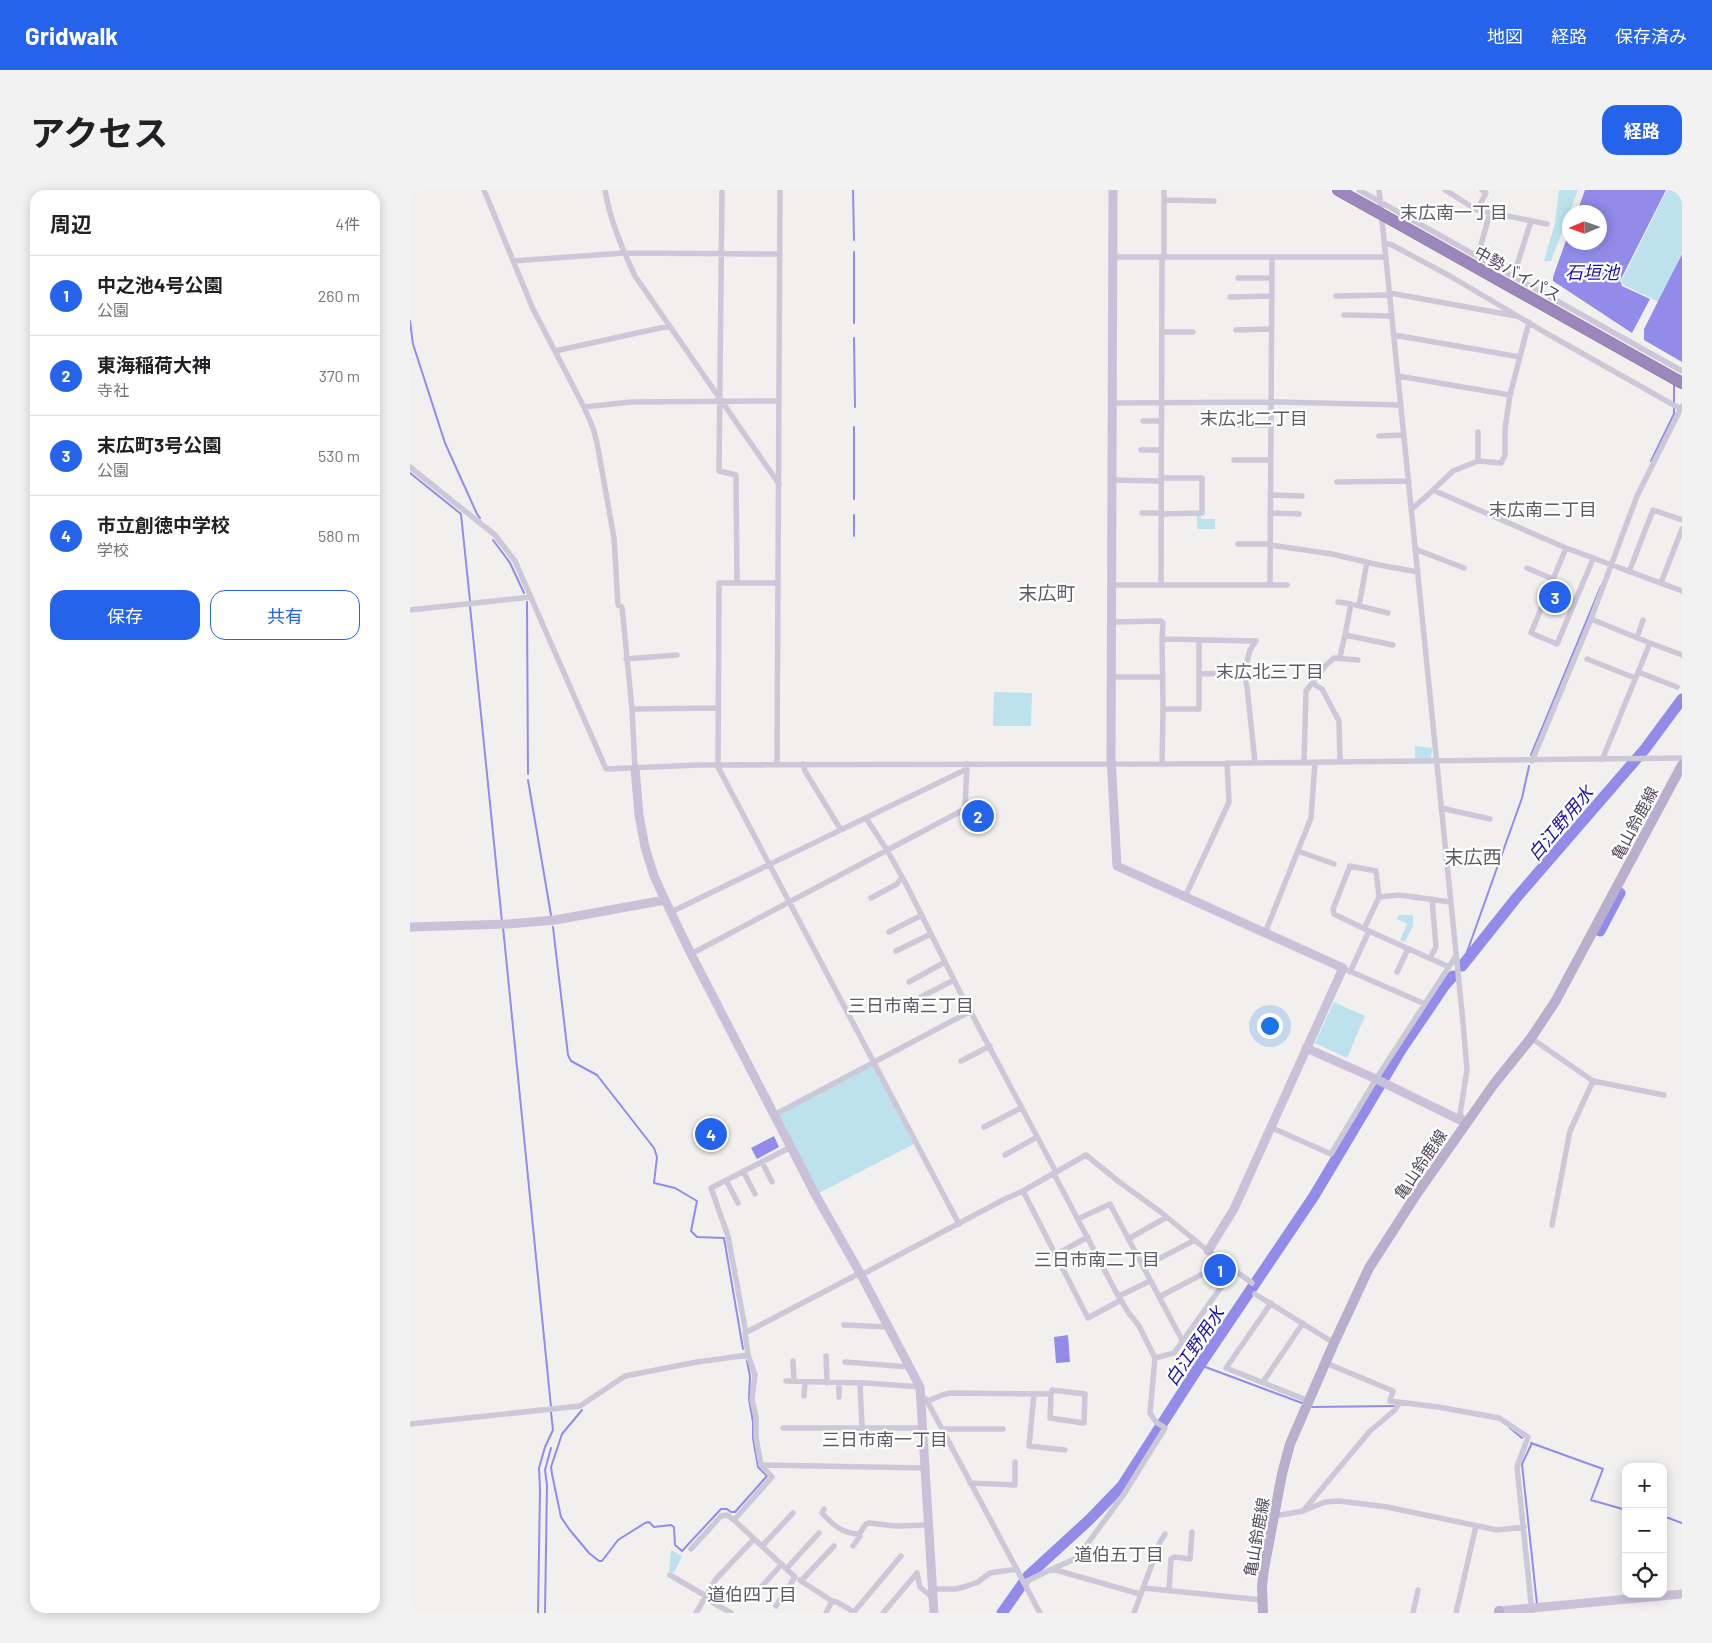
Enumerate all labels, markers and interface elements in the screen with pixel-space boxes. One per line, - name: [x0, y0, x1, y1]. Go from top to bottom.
- text: Gridwalk: [25, 21, 118, 50]
- text: 地図: [1487, 25, 1523, 47]
- text: 経路: [1551, 25, 1587, 47]
- text: 保存済み: [1615, 25, 1687, 47]
- button: 経路: [1602, 105, 1682, 155]
- text: アクセス: [30, 111, 168, 153]
- district label: 末広南一丁目: [1400, 201, 1508, 223]
- north arrow: [1562, 205, 1607, 250]
- text: 周辺: [50, 211, 92, 236]
- text: 4件: [335, 214, 360, 233]
- street label: 中勢バイパス: [1472, 241, 1564, 305]
- water label: 石垣池: [1565, 261, 1621, 283]
- text: 中之池4号公園: [97, 273, 223, 296]
- text: 1: [63, 286, 69, 305]
- text: 260 m: [318, 286, 360, 305]
- text: 公園: [97, 300, 129, 319]
- text: 東海稲荷大神: [97, 353, 211, 376]
- text: 2: [62, 366, 70, 385]
- text: 370 m: [319, 366, 360, 385]
- text: 寺社: [97, 380, 129, 399]
- district label: 末広北二丁目: [1200, 407, 1308, 429]
- text: 末広町3号公園: [97, 433, 221, 456]
- text: 3: [62, 446, 70, 465]
- text: 530 m: [318, 446, 360, 465]
- text: 公園: [97, 460, 129, 479]
- district label: 末広南二丁目: [1489, 498, 1597, 520]
- text: 市立創徳中学校: [97, 513, 230, 536]
- text: 4: [61, 526, 71, 545]
- text: 580 m: [318, 526, 360, 545]
- text: 学校: [97, 540, 129, 559]
- pin: 3: [1539, 578, 1571, 616]
- district label: 末広町: [1018, 581, 1076, 604]
- button: 保存: [50, 590, 200, 640]
- button: 共有: [210, 590, 360, 640]
- district label: 末広北三丁目: [1216, 660, 1324, 682]
- water label: 白江野用水: [1523, 780, 1599, 865]
- street label: 亀山鈴鹿線: [1607, 783, 1661, 863]
- pin: 2: [962, 797, 994, 835]
- district label: 末広西: [1444, 845, 1502, 868]
- district label: 三日市南三丁目: [848, 994, 974, 1016]
- your location: [1257, 1013, 1283, 1039]
- pin: 4: [695, 1115, 727, 1153]
- street label: 亀山鈴鹿線: [1390, 1126, 1450, 1202]
- district label: 三日市南二丁目: [1034, 1248, 1160, 1270]
- pin: 1: [1204, 1251, 1236, 1289]
- water label: 白江野用水: [1160, 1301, 1229, 1389]
- district label: 三日市南一丁目: [822, 1428, 948, 1450]
- map controls: [1622, 1463, 1667, 1598]
- button: +: [1622, 1463, 1667, 1508]
- street label: 亀山鈴鹿線: [1240, 1496, 1272, 1578]
- button: −: [1622, 1508, 1667, 1553]
- district label: 道伯五丁目: [1074, 1543, 1164, 1565]
- button: locate: [1622, 1553, 1667, 1598]
- district label: 道伯四丁目: [707, 1583, 797, 1605]

